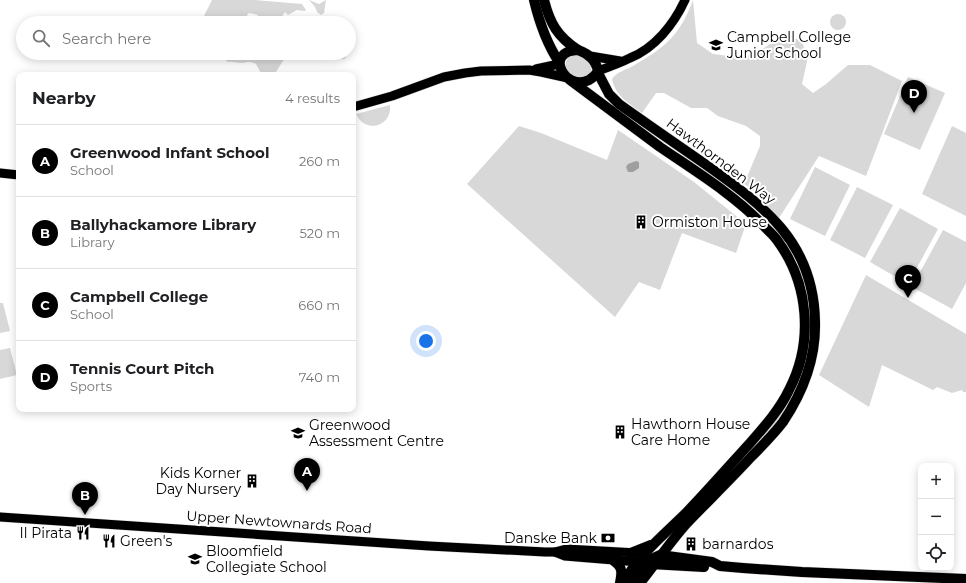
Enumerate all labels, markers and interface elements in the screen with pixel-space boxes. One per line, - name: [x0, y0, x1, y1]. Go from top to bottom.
- search box: [16, 16, 356, 60]
- icon: search: [30, 27, 52, 49]
- place label: Campbell College Junior School: [726, 28, 851, 62]
- text: Search here: [62, 29, 151, 48]
- school or university icon: Campbell College Junior School: [708, 37, 724, 53]
- pin: D: [901, 80, 927, 113]
- text: Nearby: [32, 88, 96, 108]
- text: 4 results: [285, 90, 340, 106]
- street label: Hawthornden Way: [663, 114, 780, 208]
- text: Greenwood Infant School: [70, 143, 269, 162]
- text: A: [40, 153, 50, 169]
- text: 260 m: [299, 153, 340, 169]
- text: School: [70, 162, 114, 178]
- place label: Ormiston House: [652, 213, 767, 231]
- building icon: Ormiston House: [633, 214, 649, 230]
- text: Ballyhackamore Library: [70, 215, 256, 234]
- text: B: [40, 225, 50, 241]
- text: 520 m: [300, 225, 340, 241]
- text: Library: [70, 234, 115, 250]
- pin: C: [895, 265, 921, 298]
- text: Campbell College: [70, 287, 208, 306]
- text: C: [40, 297, 50, 313]
- text: 660 m: [298, 297, 340, 313]
- text: School: [70, 306, 114, 322]
- your location: [416, 331, 436, 351]
- text: Tennis Court Pitch: [70, 359, 214, 378]
- text: D: [40, 369, 50, 385]
- text: 740 m: [299, 369, 340, 385]
- text: Sports: [70, 378, 112, 394]
- place label: Hawthorn House Care Home: [631, 415, 750, 449]
- place label: Greenwood Assessment Centre: [309, 416, 444, 450]
- building icon: Hawthorn House Care Home: [612, 424, 628, 440]
- school or university icon: Greenwood Assessment Centre: [290, 425, 306, 441]
- pin: A: [294, 458, 320, 491]
- map controls: [918, 463, 954, 571]
- button: +: [918, 463, 954, 499]
- place label: Kids Korner Day Nursery: [155, 464, 241, 498]
- building icon: Kids Korner Day Nursery: [244, 473, 260, 489]
- pin: B: [72, 482, 98, 515]
- button: −: [918, 499, 954, 535]
- street label: Upper Newtownards Road: [186, 507, 372, 537]
- place label: Il Pirata: [20, 524, 72, 542]
- restaurant icon: Il Pirata: [75, 525, 91, 541]
- place label: Danske Bank: [504, 529, 598, 547]
- bank icon: Danske Bank: [600, 530, 616, 546]
- place label: Green's: [120, 532, 172, 550]
- restaurant icon: Green's: [101, 533, 117, 549]
- place label: barnardos: [702, 535, 774, 553]
- button: locate: [918, 535, 954, 571]
- building icon: barnardos: [683, 536, 699, 552]
- place label: Bloomfield Collegiate School: [206, 542, 327, 576]
- school or university icon: Bloomfield Collegiate School: [187, 551, 203, 567]

